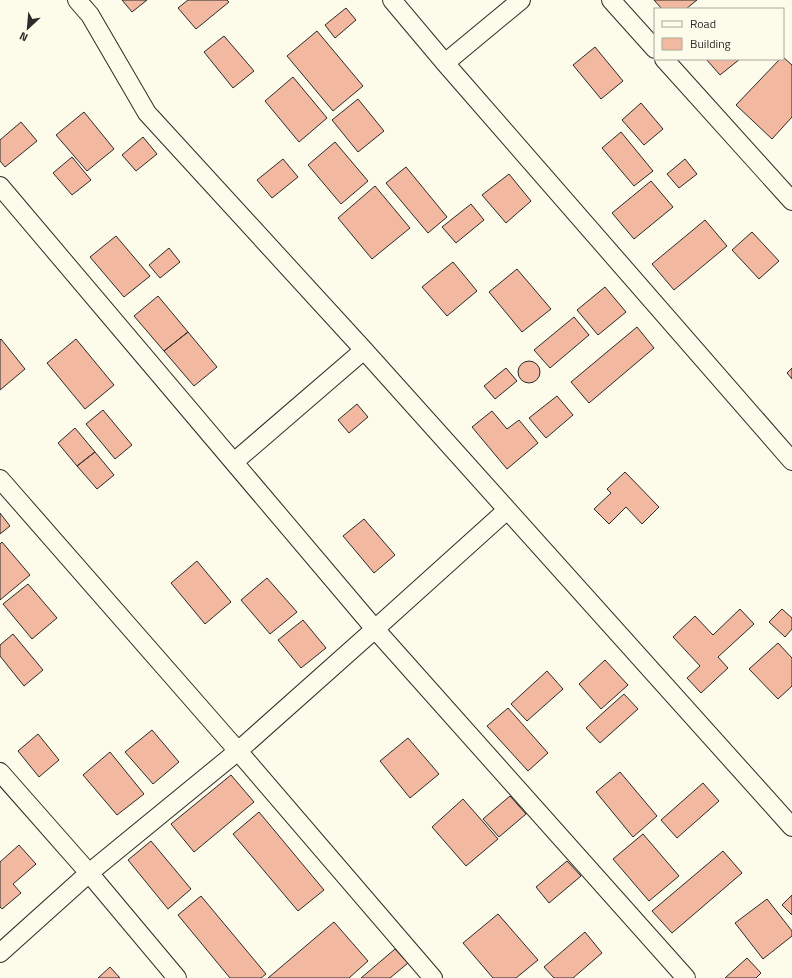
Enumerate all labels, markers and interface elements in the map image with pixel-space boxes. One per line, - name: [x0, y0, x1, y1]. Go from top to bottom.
- north arrow: [8, 8, 48, 48]
- legend: [654, 8, 784, 60]
- text: Road: [690, 14, 716, 33]
- text: N: [17, 28, 31, 46]
- text: Building: [690, 34, 731, 53]

